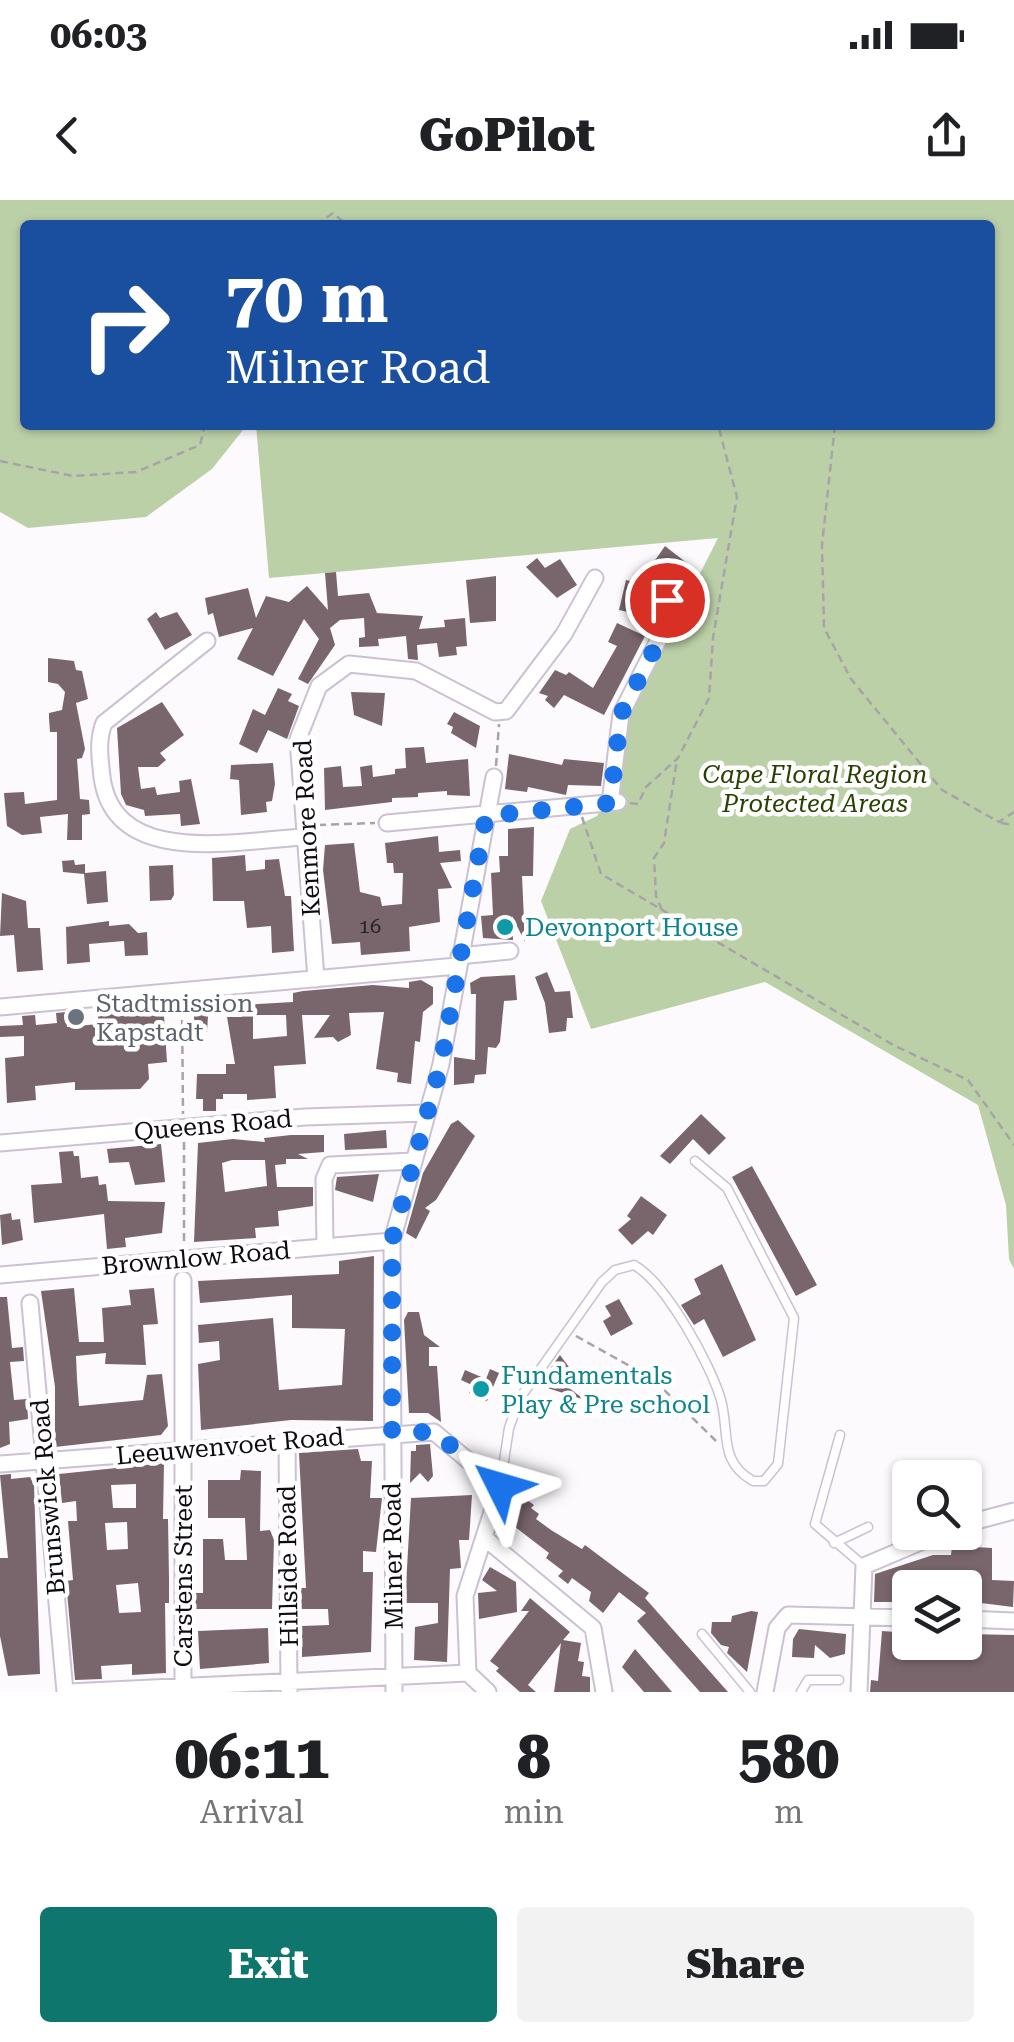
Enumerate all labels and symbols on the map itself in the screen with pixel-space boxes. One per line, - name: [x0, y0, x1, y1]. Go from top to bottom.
- pin: [625, 558, 710, 643]
- street label: Kenmore Road: [288, 739, 326, 917]
- park label: Cape Floral Region Protected Areas: [702, 760, 928, 818]
- place label: Devonport House: [525, 913, 738, 942]
- house number: 16: [359, 914, 381, 938]
- marker: Devonport House: [494, 916, 516, 938]
- place label: Stadtmission Kapstadt: [96, 989, 253, 1047]
- marker: Stadtmission Kapstadt: [65, 1006, 87, 1028]
- street label: Queens Road: [133, 1104, 293, 1146]
- street label: Brownlow Road: [101, 1235, 291, 1281]
- place label: Fundamentals Play & Pre school: [501, 1361, 710, 1419]
- marker: Fundamentals Play & Pre school: [470, 1378, 492, 1400]
- street label: Brunswick Road: [25, 1398, 71, 1596]
- street label: Leeuwenvoet Road: [115, 1422, 345, 1470]
- position arrow: [448, 1434, 552, 1538]
- street label: Milner Road: [377, 1482, 409, 1630]
- street label: Carstens Street: [169, 1485, 198, 1667]
- street label: Hillside Road: [272, 1485, 304, 1647]

